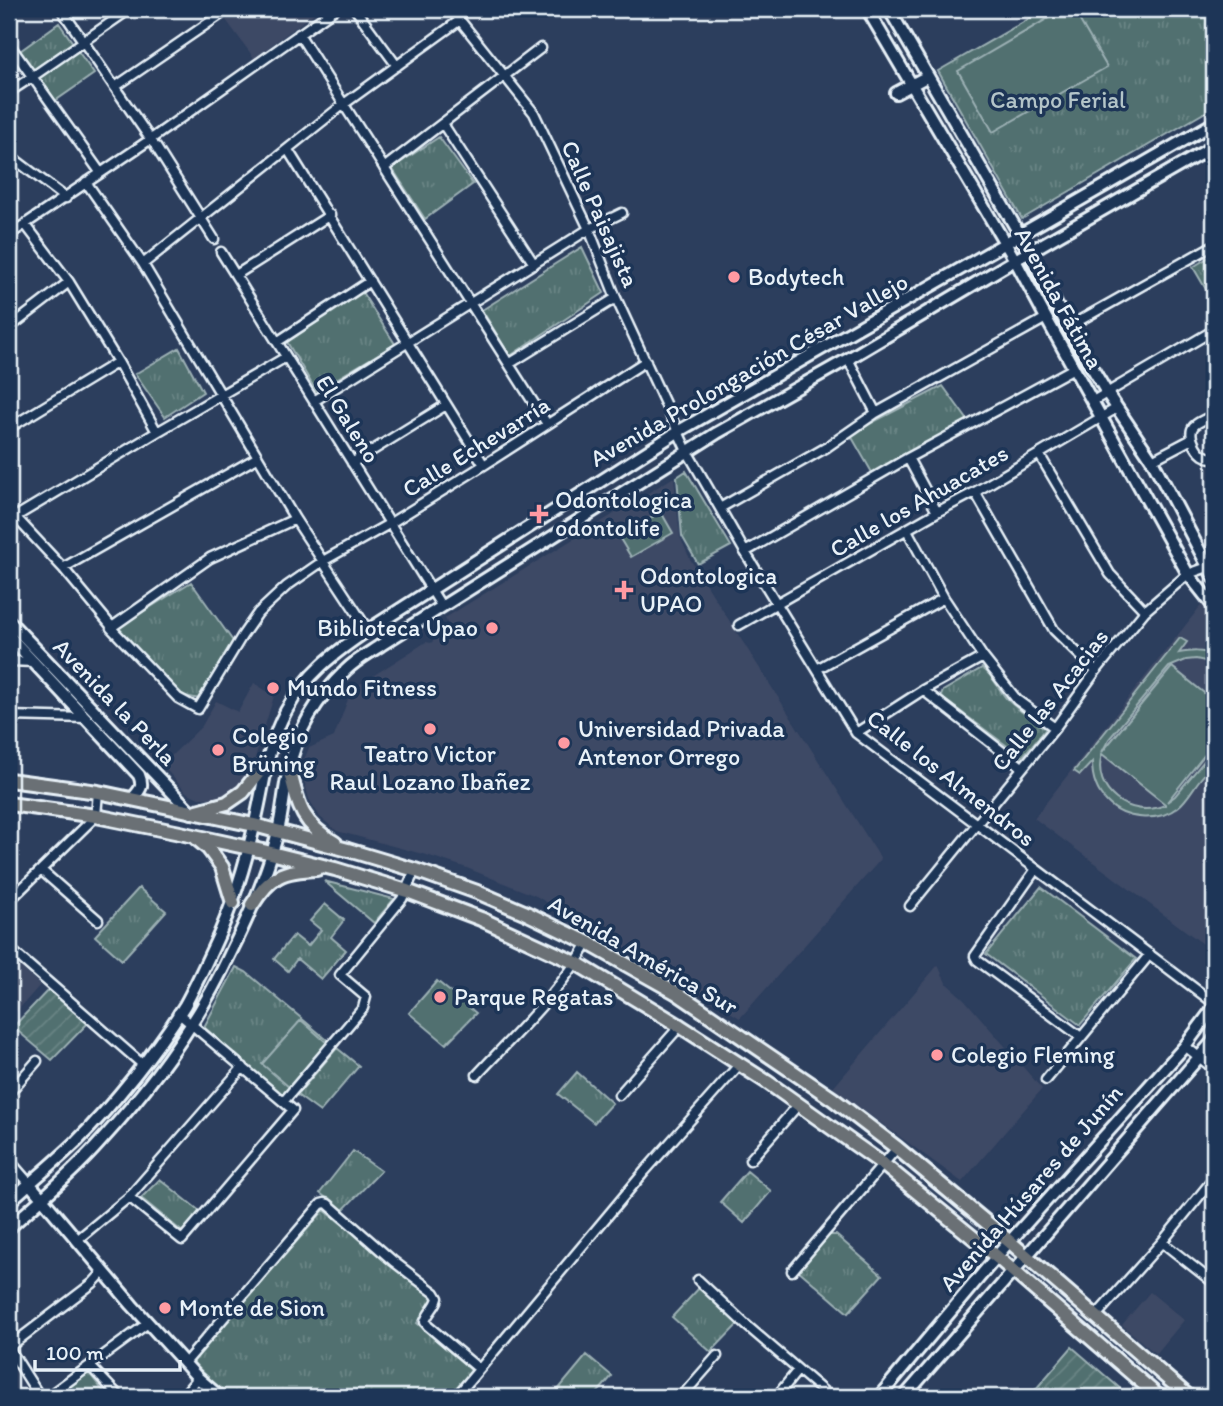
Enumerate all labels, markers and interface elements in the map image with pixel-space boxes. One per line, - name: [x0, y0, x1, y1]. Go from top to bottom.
- park label: Campo Ferial: [990, 85, 1126, 114]
- street label: Calle Paisajista: [555, 136, 646, 292]
- street label: Avenida Fátima: [1009, 222, 1110, 374]
- place label: Bodytech: [748, 262, 844, 291]
- street label: Avenida Prolongación César Vallejo: [585, 266, 913, 473]
- marker: Bodytech: [726, 269, 742, 285]
- street label: El Galeno: [310, 369, 387, 468]
- street label: Calle Echevarría: [397, 390, 555, 503]
- street label: Calle los Ahuacates: [824, 438, 1013, 563]
- place label: Odontologica odontolife: [555, 485, 692, 542]
- marker: Odontologica odontolife: [529, 504, 549, 524]
- place label: Odontologica UPAO: [640, 561, 777, 618]
- marker: Odontologica UPAO: [614, 580, 634, 600]
- place label: Biblioteca Upao: [317, 613, 478, 642]
- marker: Biblioteca Upao: [484, 620, 500, 636]
- street label: Calle las Acacias: [985, 623, 1114, 777]
- street label: Avenida la Perla: [47, 632, 184, 772]
- place label: Mundo Fitness: [287, 673, 437, 702]
- marker: Mundo Fitness: [265, 680, 281, 696]
- street label: Calle los Almendros: [861, 703, 1041, 852]
- place label: Universidad Privada Antenor Orrego: [578, 714, 785, 771]
- place label: Colegio Brüning: [232, 721, 316, 778]
- marker: Teatro Victor Raul Lozano Ibañez: [422, 721, 438, 737]
- marker: Universidad Privada Antenor Orrego: [556, 735, 572, 751]
- place label: Teatro Victor Raul Lozano Ibañez: [329, 739, 531, 796]
- marker: Colegio Brüning: [210, 742, 226, 758]
- street label: Avenida América Sur: [543, 888, 744, 1021]
- place label: Parque Regatas: [454, 982, 613, 1011]
- marker: Parque Regatas: [432, 989, 448, 1005]
- place label: Colegio Fleming: [951, 1040, 1115, 1069]
- marker: Colegio Fleming: [929, 1047, 945, 1063]
- street label: Avenida Húsares de Junín: [933, 1078, 1129, 1297]
- place label: Monte de Sion: [179, 1293, 325, 1322]
- marker: Monte de Sion: [157, 1300, 173, 1316]
- scale bar: [35, 1329, 180, 1373]
- text: 100 m: [46, 1340, 104, 1365]

